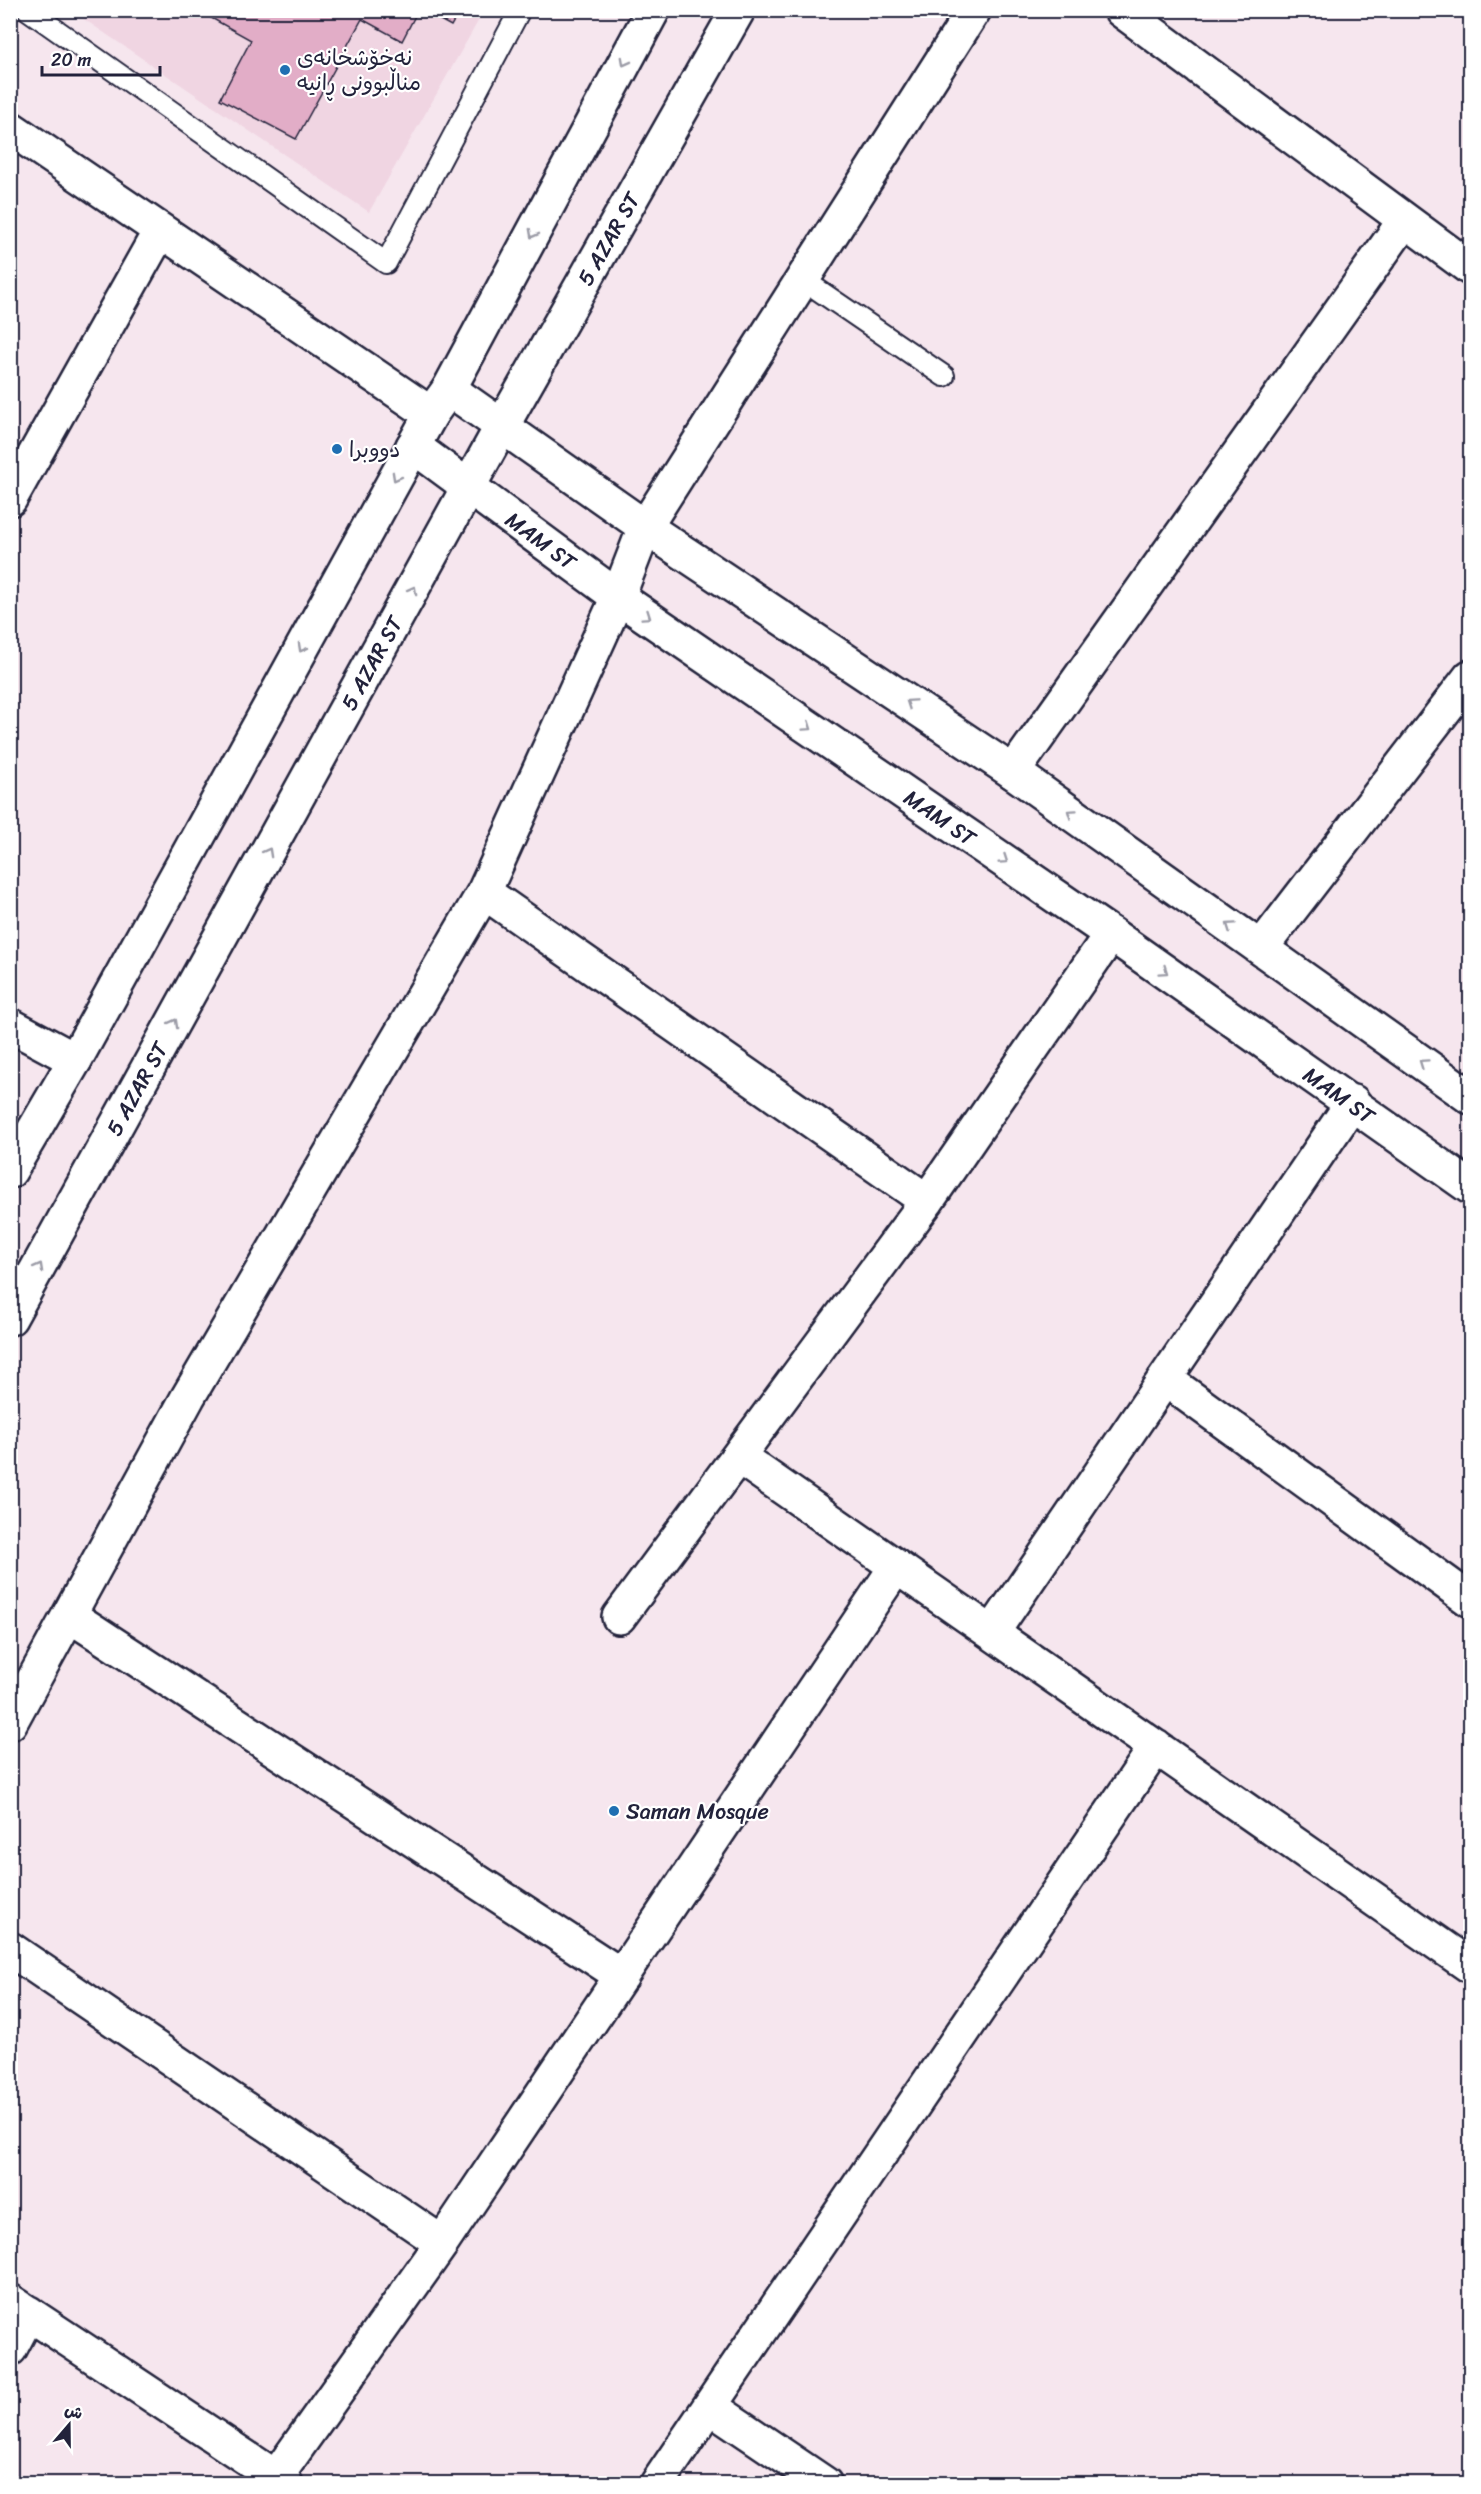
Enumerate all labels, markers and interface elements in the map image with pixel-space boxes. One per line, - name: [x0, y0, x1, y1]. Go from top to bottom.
- place label: نەخۆشخانەی مناڵبوونی ڕانیە: [297, 38, 421, 102]
- scale bar: [42, 39, 160, 77]
- text: 20 m: [51, 44, 91, 76]
- one-way arrow: [621, 56, 632, 66]
- marker: نەخۆشخانەی مناڵبوونی ڕانیە: [278, 63, 292, 77]
- street label: 5 AZAR ST: [566, 183, 651, 293]
- one-way arrow: [529, 227, 540, 238]
- place label: دووبرا: [349, 430, 400, 469]
- marker: دووبرا: [330, 442, 344, 456]
- one-way arrow: [392, 471, 403, 481]
- street label: MAM ST: [497, 501, 587, 581]
- one-way arrow: [406, 585, 417, 596]
- street label: 5 AZAR ST: [329, 607, 414, 717]
- one-way arrow: [641, 609, 651, 621]
- one-way arrow: [298, 641, 309, 652]
- one-way arrow: [905, 699, 916, 710]
- one-way arrow: [801, 720, 812, 731]
- street label: MAM ST: [896, 778, 986, 857]
- one-way arrow: [1066, 809, 1077, 820]
- one-way arrow: [261, 848, 272, 858]
- one-way arrow: [997, 853, 1008, 864]
- one-way arrow: [1225, 922, 1236, 933]
- one-way arrow: [1158, 964, 1169, 975]
- one-way arrow: [167, 1019, 178, 1029]
- street label: 5 AZAR ST: [95, 1033, 179, 1143]
- street label: MAM ST: [1295, 1056, 1385, 1135]
- one-way arrow: [1418, 1059, 1429, 1070]
- one-way arrow: [32, 1263, 43, 1273]
- place label: Saman Mosque: [626, 1792, 769, 1831]
- marker: Saman Mosque: [607, 1804, 621, 1818]
- north arrow: [39, 2395, 99, 2455]
- text: ش: [61, 2395, 87, 2428]

